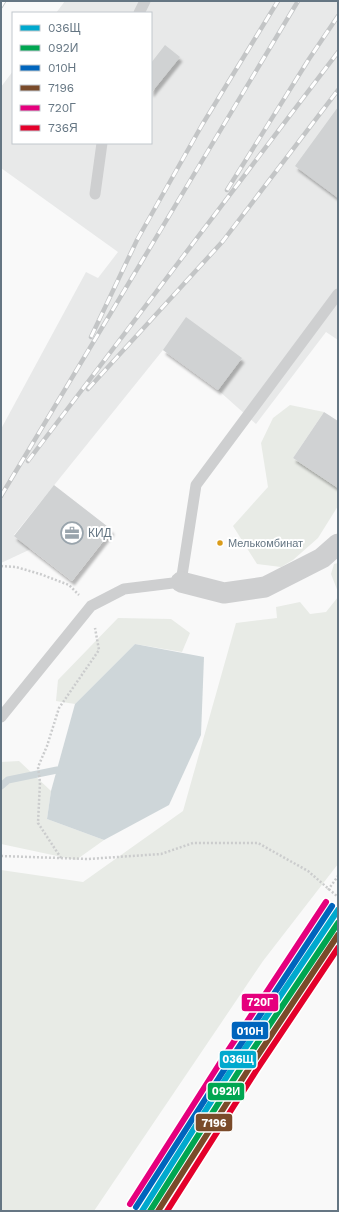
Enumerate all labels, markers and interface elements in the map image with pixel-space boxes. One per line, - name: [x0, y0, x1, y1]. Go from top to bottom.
- legend: [12, 12, 152, 144]
- text: 036Щ: [48, 21, 81, 35]
- text: 092И: [48, 41, 79, 55]
- text: 010Н: [48, 61, 76, 75]
- text: 7196: [48, 81, 74, 95]
- text: 720Г: [48, 101, 76, 115]
- text: 736Я: [48, 121, 78, 135]
- office icon: КИД: [59, 520, 85, 546]
- place label: КИД: [88, 526, 112, 540]
- place label: Мелькомбинат: [228, 537, 303, 550]
- marker: Мелькомбинат: [215, 538, 225, 548]
- line badge: 720Г: [241, 993, 279, 1012]
- text: 720Г: [247, 996, 274, 1009]
- line badge: 010Н: [231, 1021, 269, 1040]
- text: 010Н: [237, 1025, 263, 1038]
- line badge: 036Щ: [219, 1050, 257, 1069]
- text: 036Щ: [222, 1053, 255, 1066]
- line badge: 092И: [207, 1082, 245, 1101]
- text: 092И: [212, 1085, 240, 1098]
- line badge: 7196: [195, 1113, 233, 1132]
- text: 7196: [202, 1117, 227, 1130]

